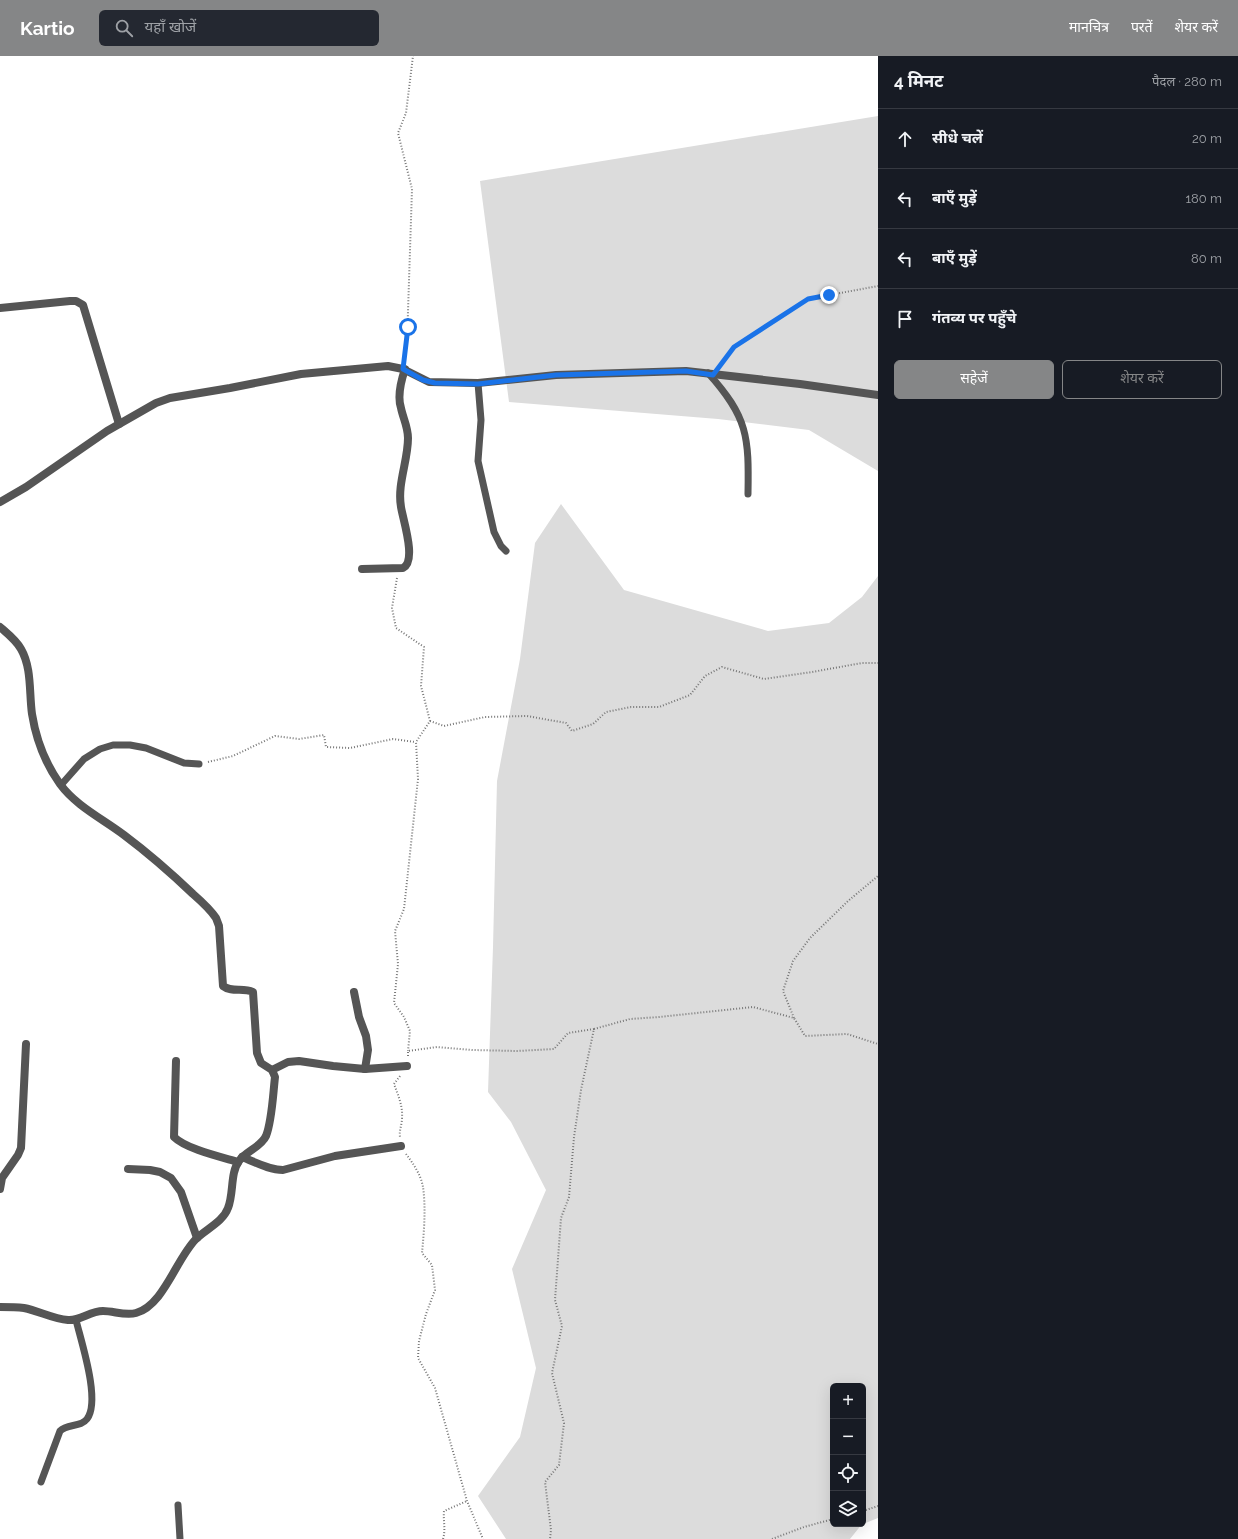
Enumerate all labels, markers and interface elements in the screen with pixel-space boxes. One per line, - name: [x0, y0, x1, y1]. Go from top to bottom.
- search box: [99, 10, 379, 46]
- text: Kartio: [20, 17, 75, 39]
- icon: search: [113, 17, 135, 39]
- text: यहाँ खोजें: [145, 18, 196, 36]
- text: मानचित्र: [1069, 19, 1109, 35]
- text: परतें: [1131, 19, 1153, 35]
- text: शेयर करें: [1175, 19, 1218, 35]
- text: 4 मिनट: [894, 71, 943, 91]
- text: पैदल · 280 m: [1152, 74, 1222, 89]
- icon: ahead: [894, 128, 916, 150]
- text: सीधे चलें: [932, 129, 983, 147]
- text: 20 m: [1192, 131, 1222, 146]
- icon: left: [894, 188, 916, 210]
- text: बाएँ मुड़ें: [932, 189, 977, 207]
- text: 180 m: [1186, 191, 1222, 206]
- icon: left: [894, 248, 916, 270]
- text: बाएँ मुड़ें: [932, 249, 977, 267]
- text: 80 m: [1191, 251, 1222, 266]
- route end: [820, 286, 838, 304]
- icon: arrive: [894, 308, 916, 330]
- text: गंतव्य पर पहुँचे: [932, 309, 1016, 327]
- route start: [399, 318, 417, 336]
- button: सहेजें: [894, 360, 1054, 399]
- button: शेयर करें: [1062, 360, 1222, 399]
- map controls: [830, 1383, 866, 1527]
- button: +: [830, 1383, 866, 1419]
- button: −: [830, 1419, 866, 1455]
- button: locate: [830, 1455, 866, 1491]
- button: layers: [830, 1491, 866, 1527]

